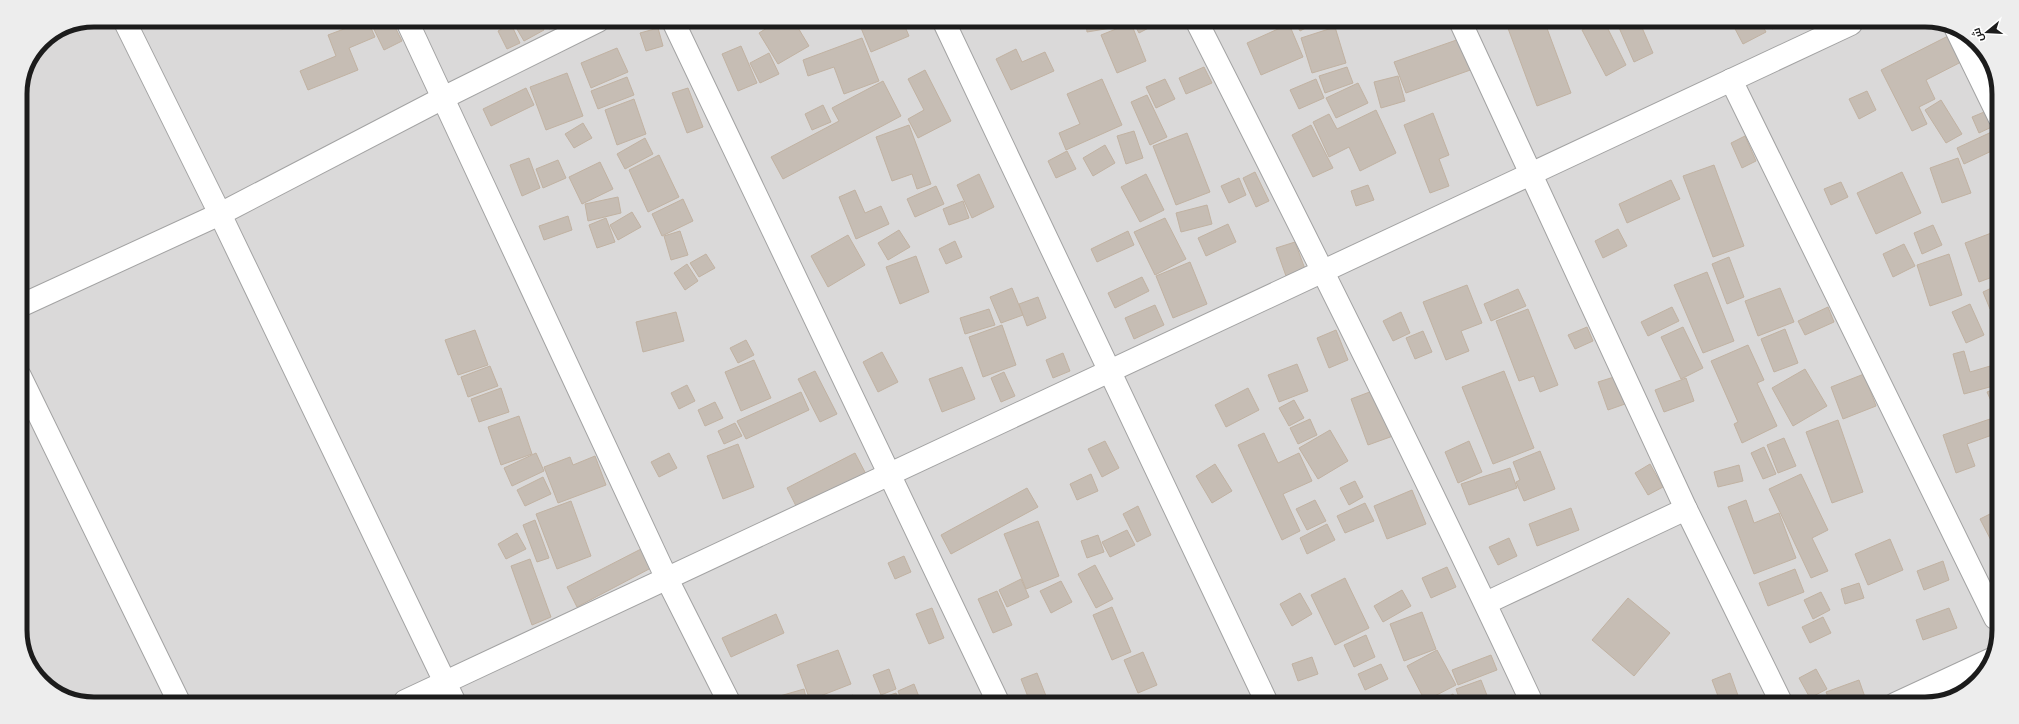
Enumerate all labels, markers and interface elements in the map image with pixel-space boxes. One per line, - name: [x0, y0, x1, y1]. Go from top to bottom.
- north arrow: [1967, 12, 2007, 52]
- text: ش: [1968, 26, 1986, 44]

